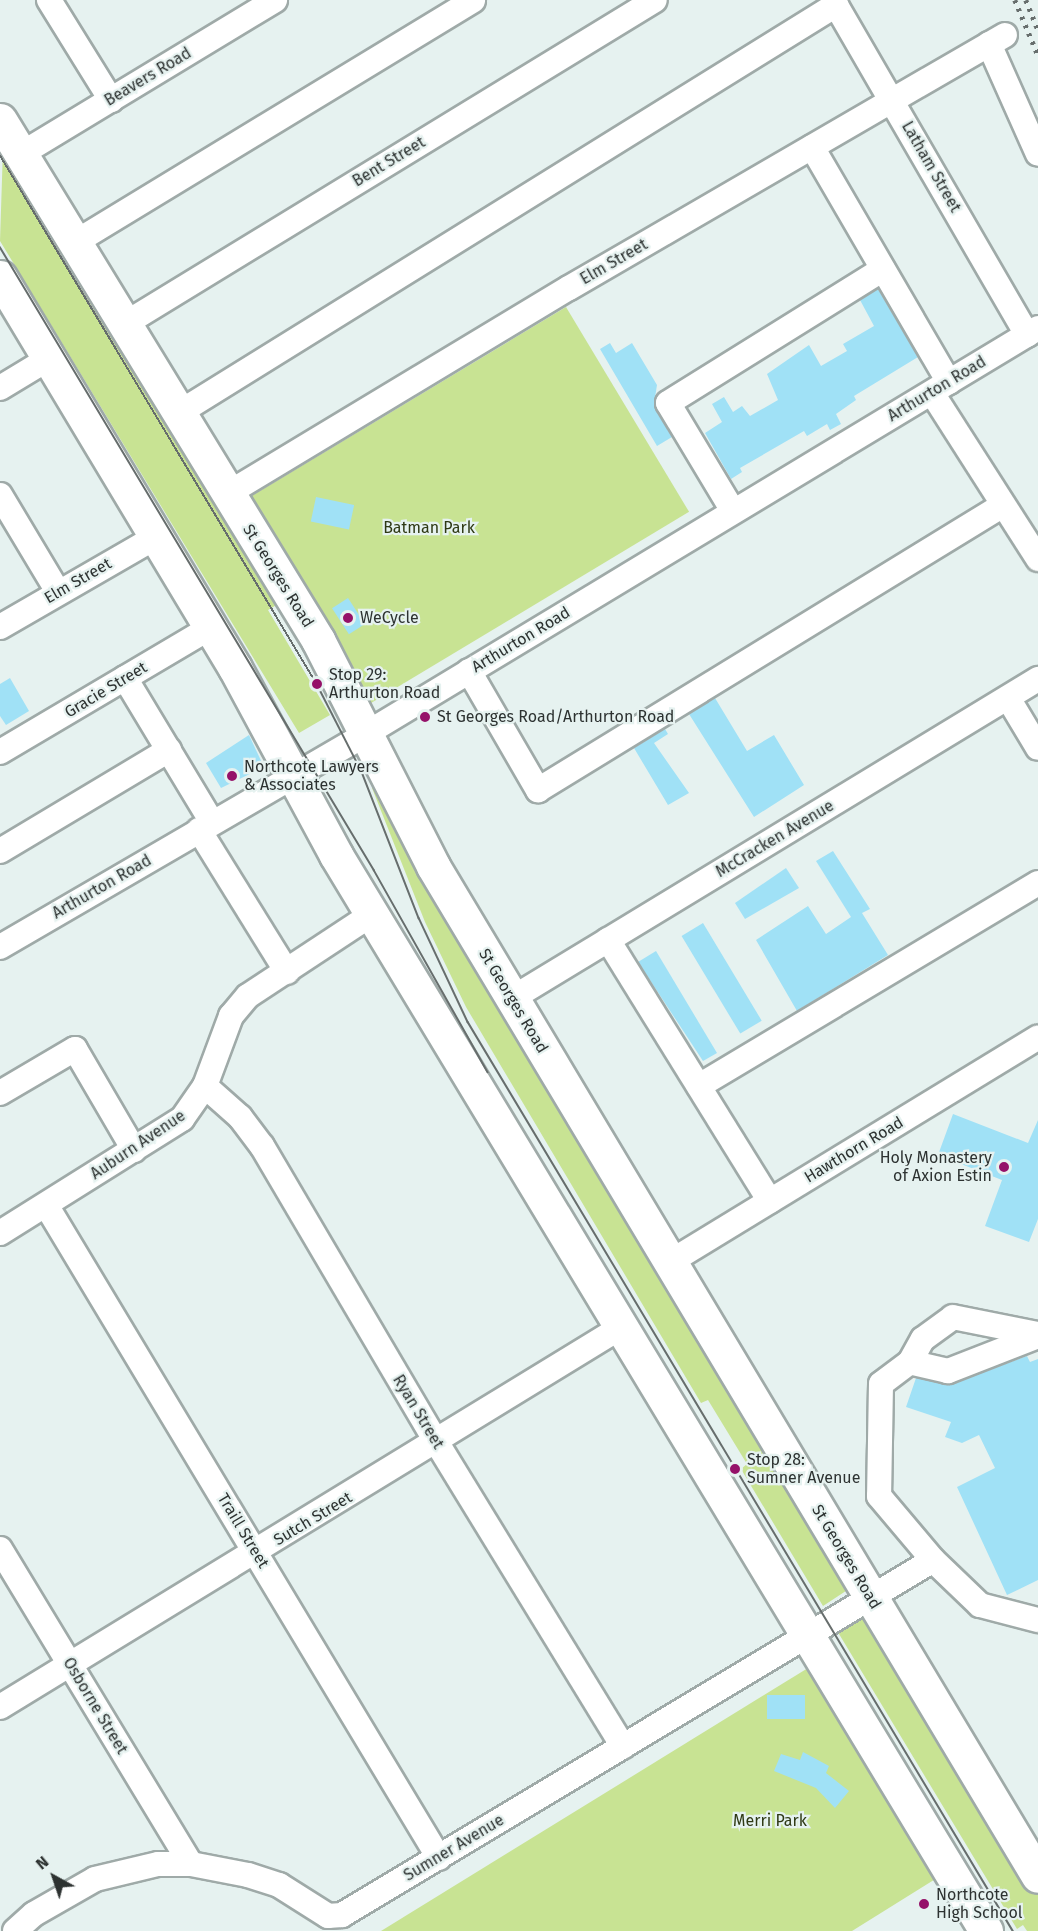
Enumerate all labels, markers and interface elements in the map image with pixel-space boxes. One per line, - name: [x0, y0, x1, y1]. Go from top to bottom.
- street label: Beavers Road: [101, 44, 195, 110]
- street label: Latham Street: [897, 118, 965, 216]
- street label: Bent Street: [349, 133, 429, 191]
- street label: Elm Street: [577, 235, 651, 289]
- street label: Arthurton Road: [884, 352, 990, 426]
- park label: Batman Park: [383, 518, 475, 538]
- street label: St Georges Road: [239, 521, 317, 631]
- street label: Elm Street: [41, 554, 115, 608]
- street label: Arthurton Road: [468, 603, 574, 677]
- place label: WeCycle: [360, 608, 419, 628]
- marker: WeCycle: [341, 611, 355, 625]
- street label: Gracie Street: [61, 658, 151, 722]
- place label: Stop 29: Arthurton Road: [329, 665, 440, 703]
- marker: Stop 29: Arthurton Road: [310, 677, 324, 691]
- place label: St Georges Road/Arthurton Road: [437, 707, 674, 727]
- marker: St Georges Road/Arthurton Road: [418, 710, 432, 724]
- place label: Northcote Lawyers & Associates: [244, 757, 379, 795]
- marker: Northcote Lawyers & Associates: [225, 769, 239, 783]
- street label: McCracken Avenue: [713, 796, 837, 882]
- street label: Arthurton Road: [49, 851, 155, 923]
- street label: St Georges Road: [474, 945, 552, 1057]
- street label: Auburn Avenue: [87, 1106, 189, 1184]
- street label: Hawthorn Road: [801, 1113, 907, 1187]
- place label: Holy Monastery of Axion Estin: [880, 1148, 992, 1186]
- marker: Holy Monastery of Axion Estin: [997, 1160, 1011, 1174]
- street label: Ryan Street: [388, 1371, 448, 1453]
- place label: Stop 28: Sumner Avenue: [747, 1450, 860, 1488]
- marker: Stop 28: Sumner Avenue: [728, 1462, 742, 1476]
- street label: Sutch Street: [270, 1488, 356, 1550]
- street label: Traill Street: [213, 1490, 273, 1572]
- street label: St Georges Road: [807, 1501, 885, 1613]
- street label: Osborne Street: [59, 1654, 131, 1758]
- street label: Sumner Avenue: [400, 1811, 508, 1885]
- park label: Merri Park: [733, 1811, 807, 1831]
- north arrow: [24, 1847, 84, 1907]
- text: N: [32, 1852, 52, 1874]
- place label: Northcote High School: [936, 1885, 1022, 1923]
- marker: Northcote High School: [917, 1897, 931, 1911]

